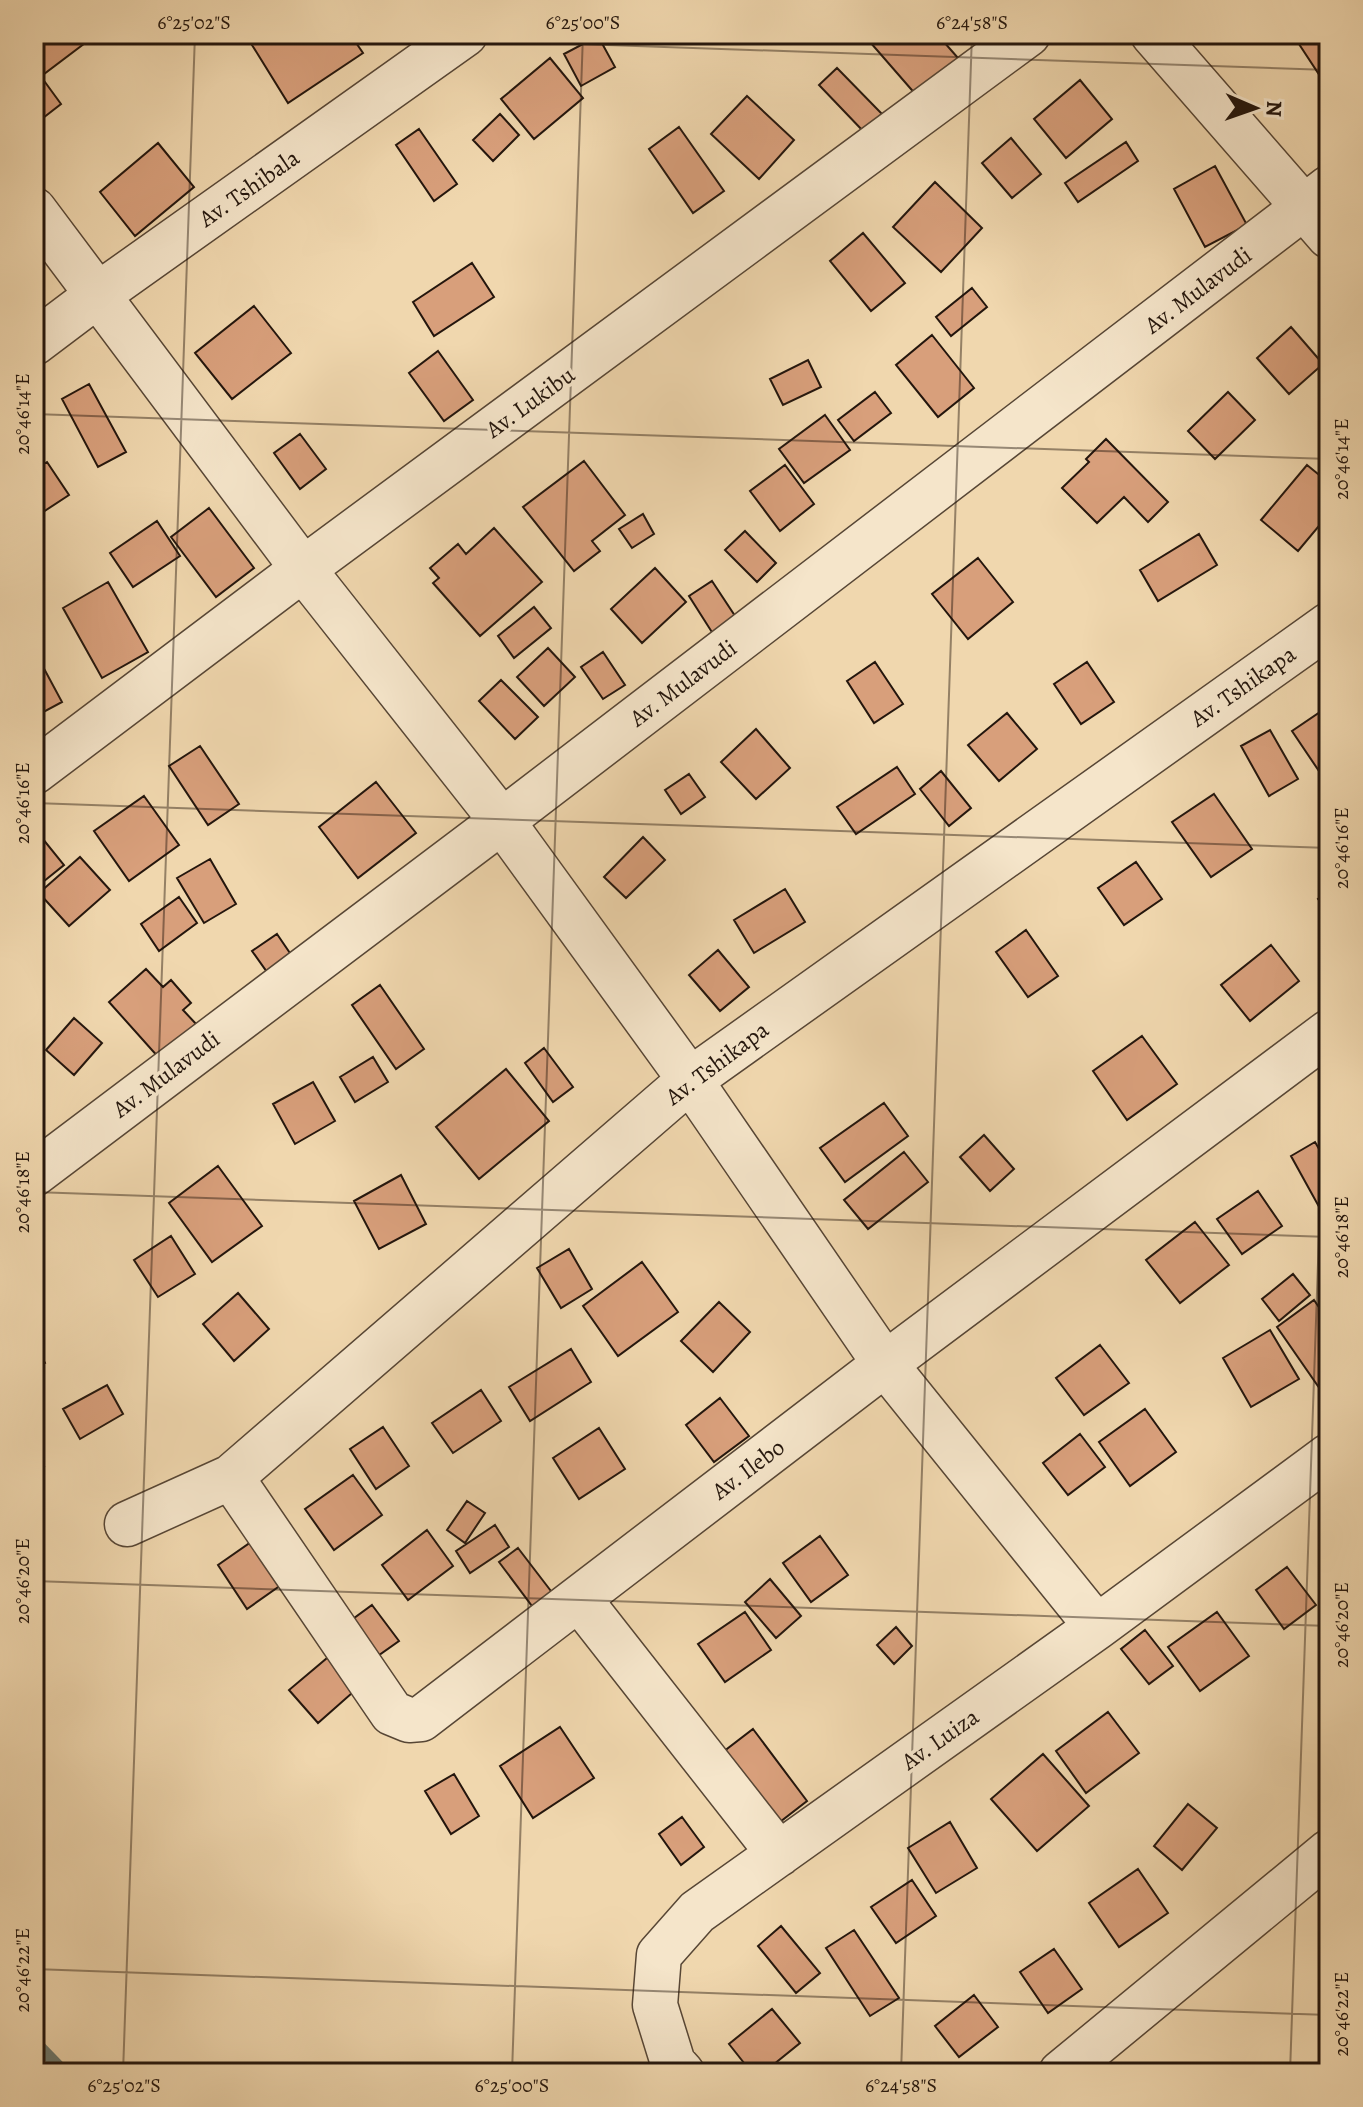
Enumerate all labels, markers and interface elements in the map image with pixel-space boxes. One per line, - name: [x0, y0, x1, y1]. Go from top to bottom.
- text: 6°25'02"S: [157, 9, 231, 36]
- text: 6°25'00"S: [546, 9, 620, 36]
- text: 6°24'58"S: [936, 9, 1008, 36]
- north arrow: [1215, 68, 1295, 148]
- text: N: [1259, 100, 1289, 117]
- street label: Av. Tshibala: [192, 141, 306, 235]
- street label: Av. Mulavudi: [1137, 239, 1258, 342]
- street label: Av. Lukibu: [478, 359, 581, 446]
- text: 20°46'14"E: [9, 373, 36, 455]
- text: 20°46'14"E: [1328, 418, 1355, 500]
- street label: Av. Mulavudi: [622, 632, 743, 735]
- street label: Av. Tshikapa: [1183, 637, 1303, 735]
- text: 20°46'16"E: [9, 762, 36, 844]
- text: 20°46'16"E: [1328, 807, 1355, 889]
- street label: Av. Tshikapa: [658, 1013, 776, 1113]
- street label: Av. Mulavudi: [105, 1023, 226, 1126]
- text: 20°46'18"E: [9, 1151, 36, 1233]
- text: 20°46'18"E: [1328, 1196, 1355, 1278]
- street label: Av. Ilebo: [704, 1431, 791, 1508]
- text: 20°46'20"E: [9, 1538, 36, 1624]
- text: 20°46'20"E: [1328, 1582, 1355, 1668]
- street label: Av. Luiza: [894, 1700, 986, 1778]
- text: 20°46'22"E: [9, 1928, 36, 2012]
- text: 20°46'22"E: [1328, 1972, 1355, 2056]
- text: 6°25'02"S: [87, 2072, 161, 2099]
- text: 6°25'00"S: [475, 2072, 549, 2099]
- text: 6°24'58"S: [865, 2072, 937, 2099]

